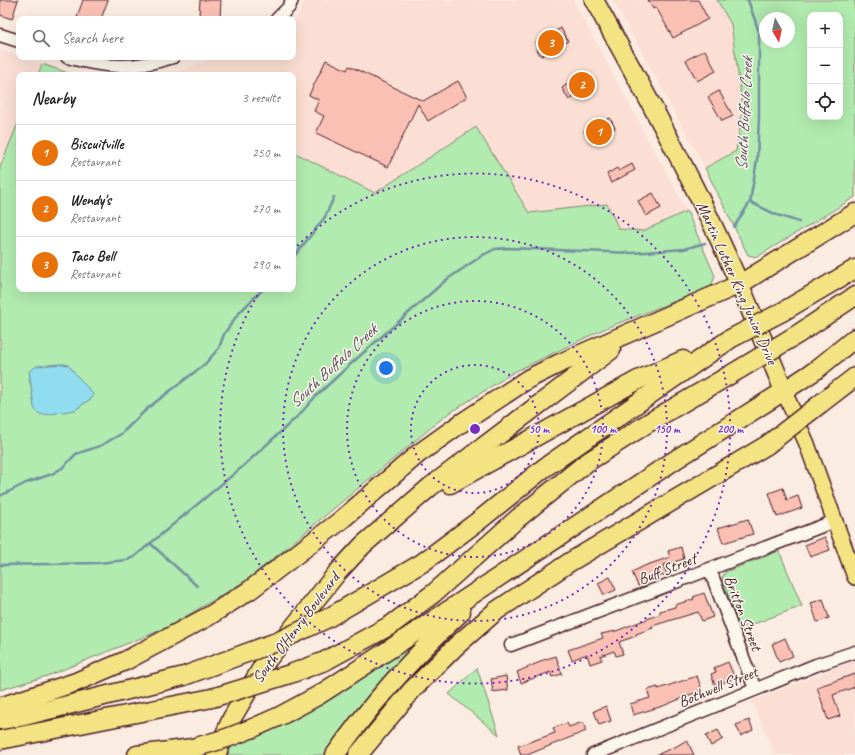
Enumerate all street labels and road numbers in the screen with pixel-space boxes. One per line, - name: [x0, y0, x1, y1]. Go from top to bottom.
- street label: Martin Luther King Junior Drive: [692, 198, 783, 369]
- street label: Buff Street: [635, 548, 701, 589]
- street label: South O'Henry Boulevard: [248, 567, 346, 687]
- street label: Britton Street: [720, 573, 767, 655]
- street label: Bothwell Street: [675, 661, 762, 712]

